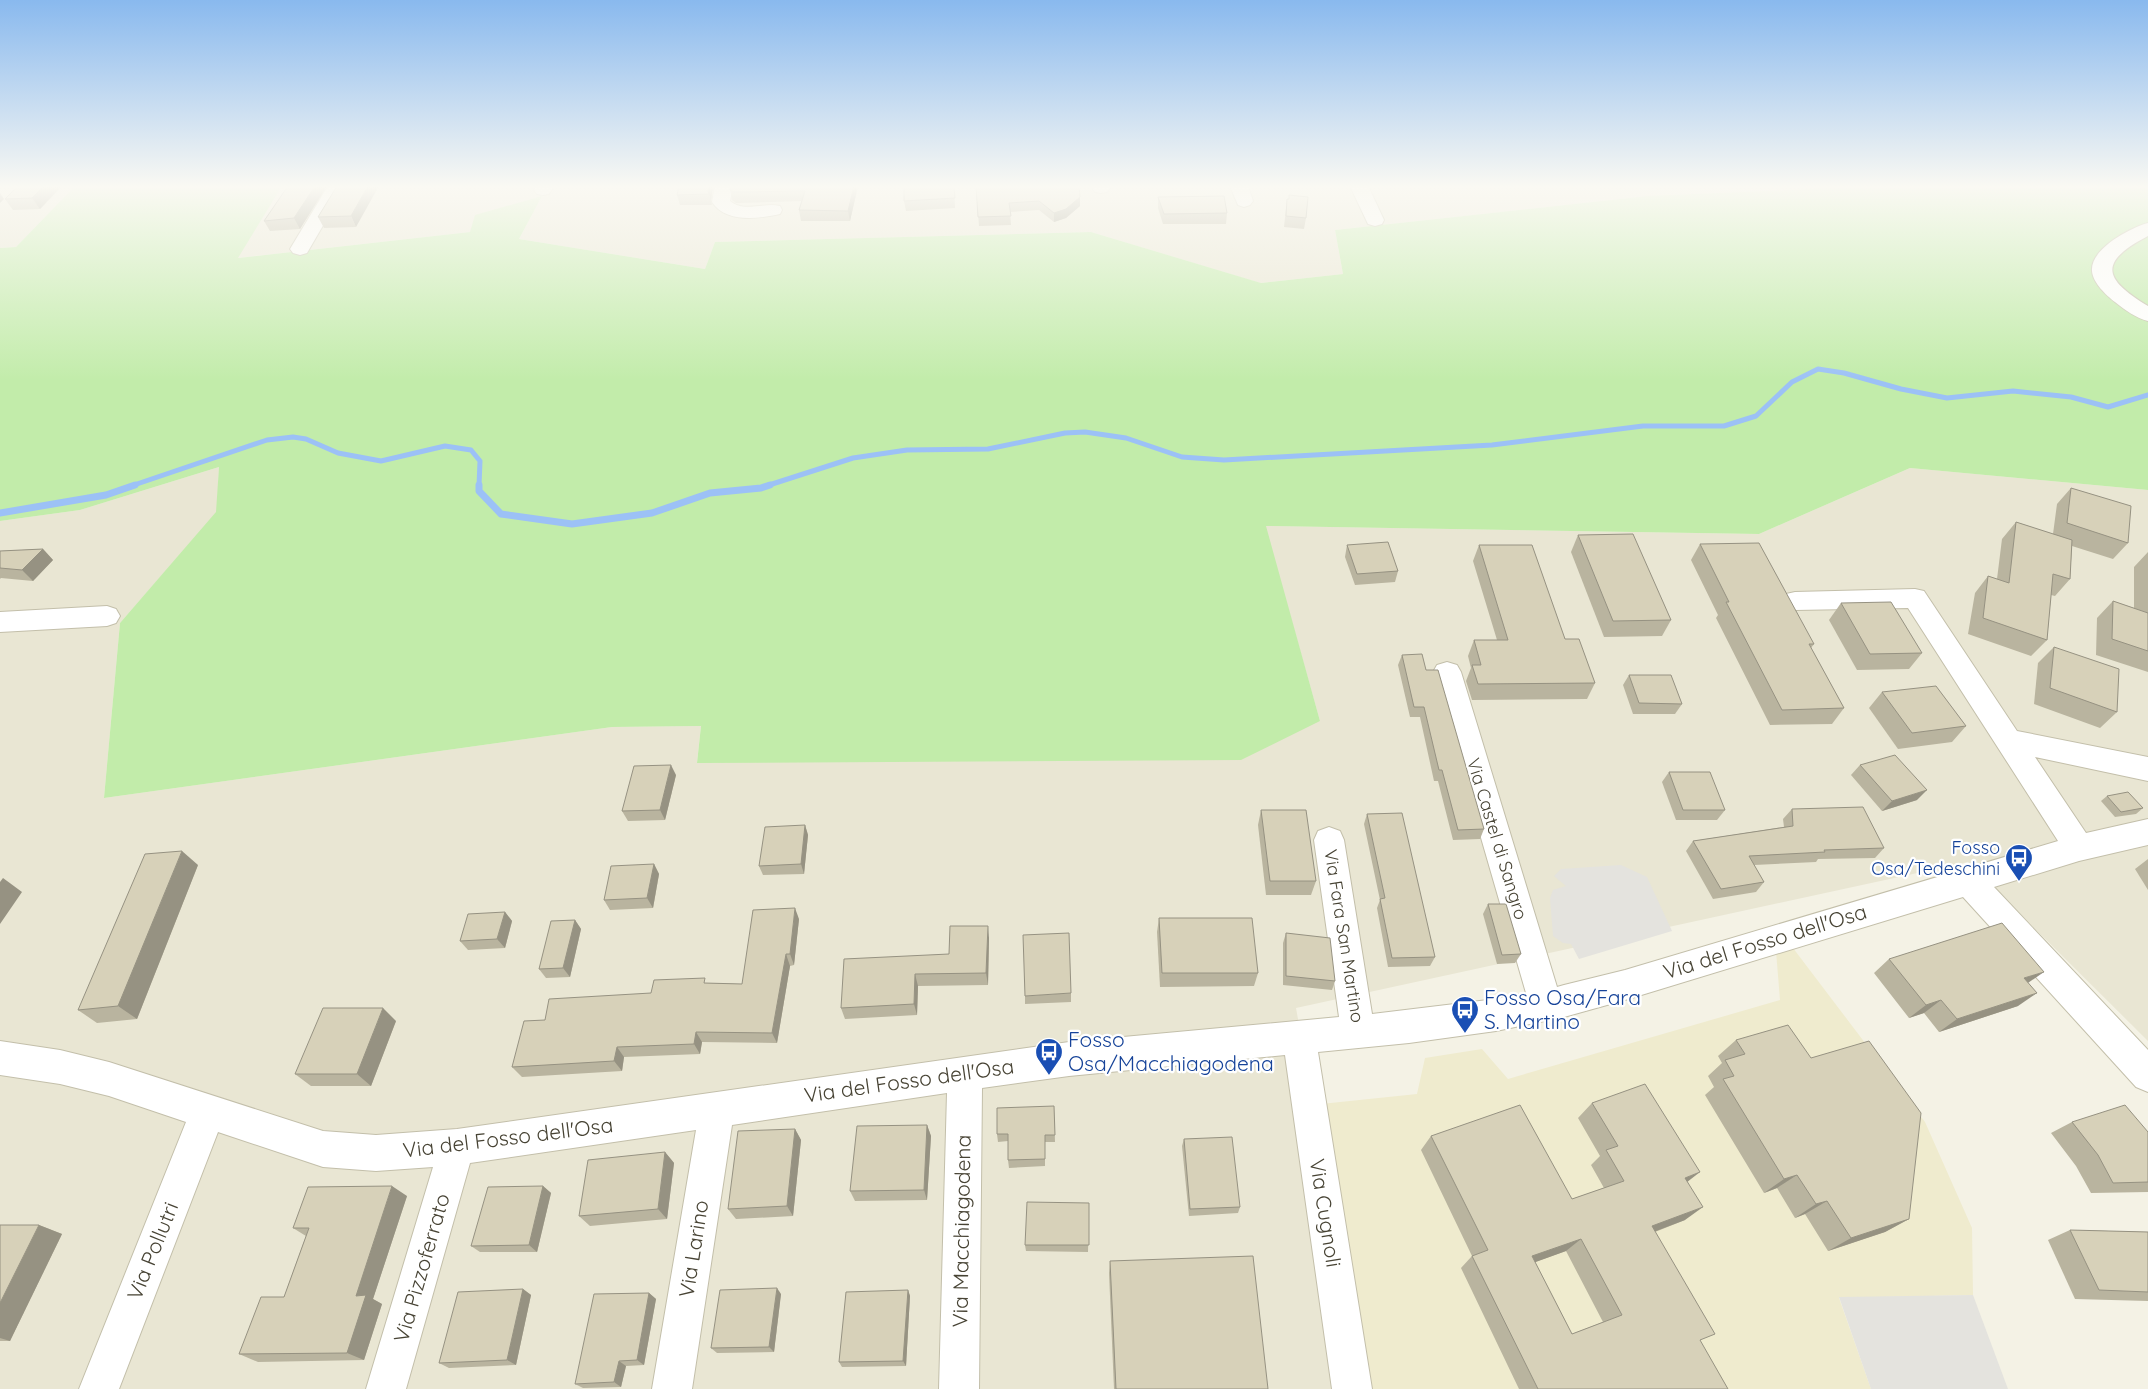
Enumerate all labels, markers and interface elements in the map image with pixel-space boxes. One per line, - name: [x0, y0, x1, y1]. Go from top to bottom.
- street label: Via Castel di Sangro: [1462, 755, 1533, 922]
- place label: Fosso Osa/Tedeschini: [1871, 836, 2000, 880]
- bus stop icon: Fosso Osa/Tedeschini: [2004, 843, 2034, 882]
- street label: Via Fara San Martino: [1319, 848, 1370, 1024]
- street label: Via del Fosso dell'Osa: [1660, 898, 1870, 984]
- place label: Fosso Osa/Fara S. Martino: [1484, 984, 1641, 1034]
- bus stop icon: Fosso Osa/Fara S. Martino: [1450, 995, 1480, 1034]
- place label: Fosso Osa/Macchiagodena: [1068, 1026, 1274, 1076]
- bus stop icon: Fosso Osa/Macchiagodena: [1034, 1037, 1064, 1076]
- street label: Via del Fosso dell'Osa: [802, 1052, 1015, 1108]
- street label: Via del Fosso dell'Osa: [401, 1111, 614, 1163]
- street label: Via Macchiagodena: [946, 1134, 976, 1328]
- street label: Via Cugnoli: [1305, 1157, 1347, 1269]
- street label: Via Pizzoferrato: [387, 1190, 455, 1345]
- street label: Via Pollutri: [121, 1198, 183, 1303]
- street label: Via Larino: [672, 1198, 714, 1299]

